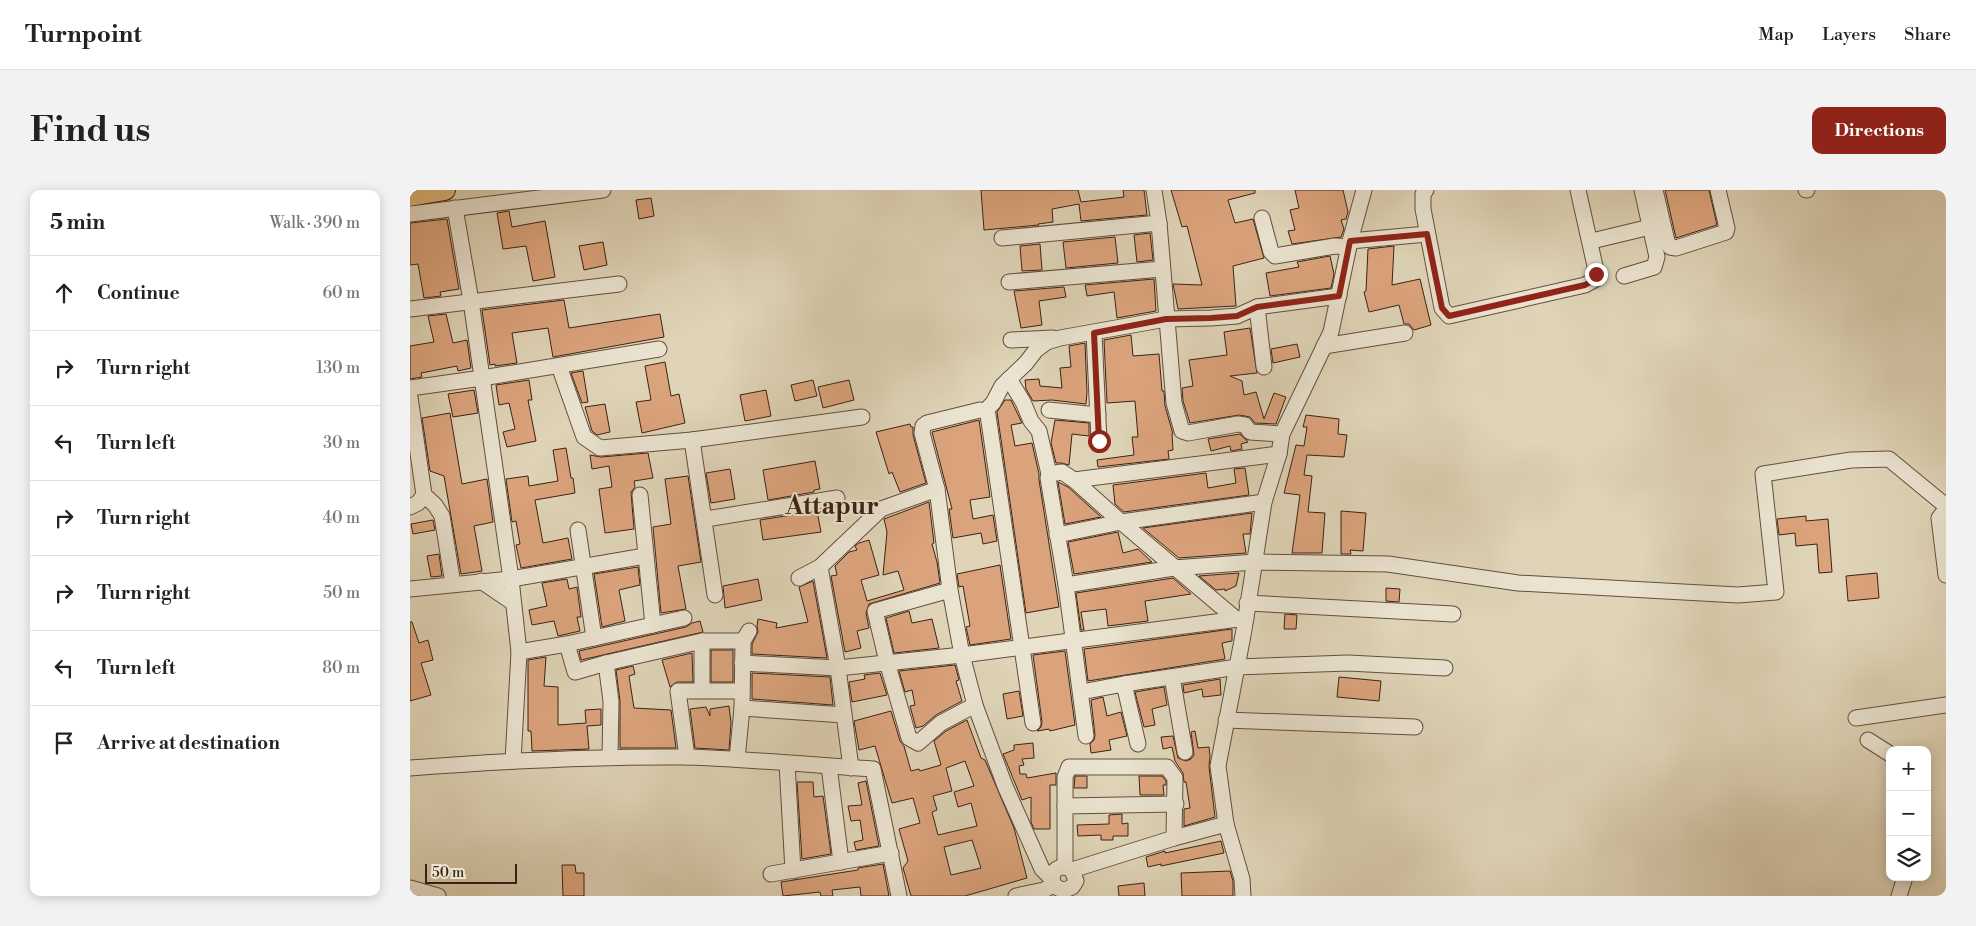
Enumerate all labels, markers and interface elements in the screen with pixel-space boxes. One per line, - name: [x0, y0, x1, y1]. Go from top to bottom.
- text: Turnpoint: [25, 20, 142, 50]
- text: Map: [1759, 23, 1794, 46]
- text: Layers: [1822, 23, 1876, 46]
- text: Share: [1904, 23, 1951, 46]
- button: Directions: [1812, 107, 1946, 154]
- text: Find us: [30, 109, 150, 152]
- text: 5 min: [50, 210, 105, 236]
- text: Walk · 390 m: [270, 213, 360, 233]
- route end: [1585, 263, 1608, 286]
- icon: ahead: [50, 279, 78, 307]
- text: Continue: [97, 281, 180, 305]
- text: 60 m: [322, 283, 360, 303]
- icon: right: [50, 354, 78, 382]
- text: Turn right: [97, 356, 190, 380]
- text: 130 m: [316, 358, 360, 378]
- icon: left: [50, 429, 78, 457]
- route start: [1088, 430, 1111, 453]
- text: Turn left: [97, 431, 176, 455]
- text: 30 m: [323, 433, 360, 453]
- district label: Attapur: [784, 491, 879, 522]
- icon: right: [50, 504, 78, 532]
- text: Turn right: [97, 506, 190, 530]
- text: 40 m: [323, 508, 360, 528]
- icon: right: [50, 579, 78, 607]
- text: Turn right: [97, 581, 190, 605]
- text: 50 m: [323, 583, 360, 603]
- icon: left: [50, 654, 78, 682]
- text: Turn left: [97, 656, 176, 680]
- text: 80 m: [322, 658, 360, 678]
- icon: arrive: [50, 729, 78, 757]
- text: Arrive at destination: [97, 731, 280, 755]
- map controls: [1886, 746, 1931, 881]
- button: +: [1886, 746, 1931, 791]
- button: −: [1886, 791, 1931, 836]
- button: layers: [1886, 836, 1931, 881]
- scale bar: [425, 861, 518, 884]
- text: 50 m: [432, 864, 464, 882]

